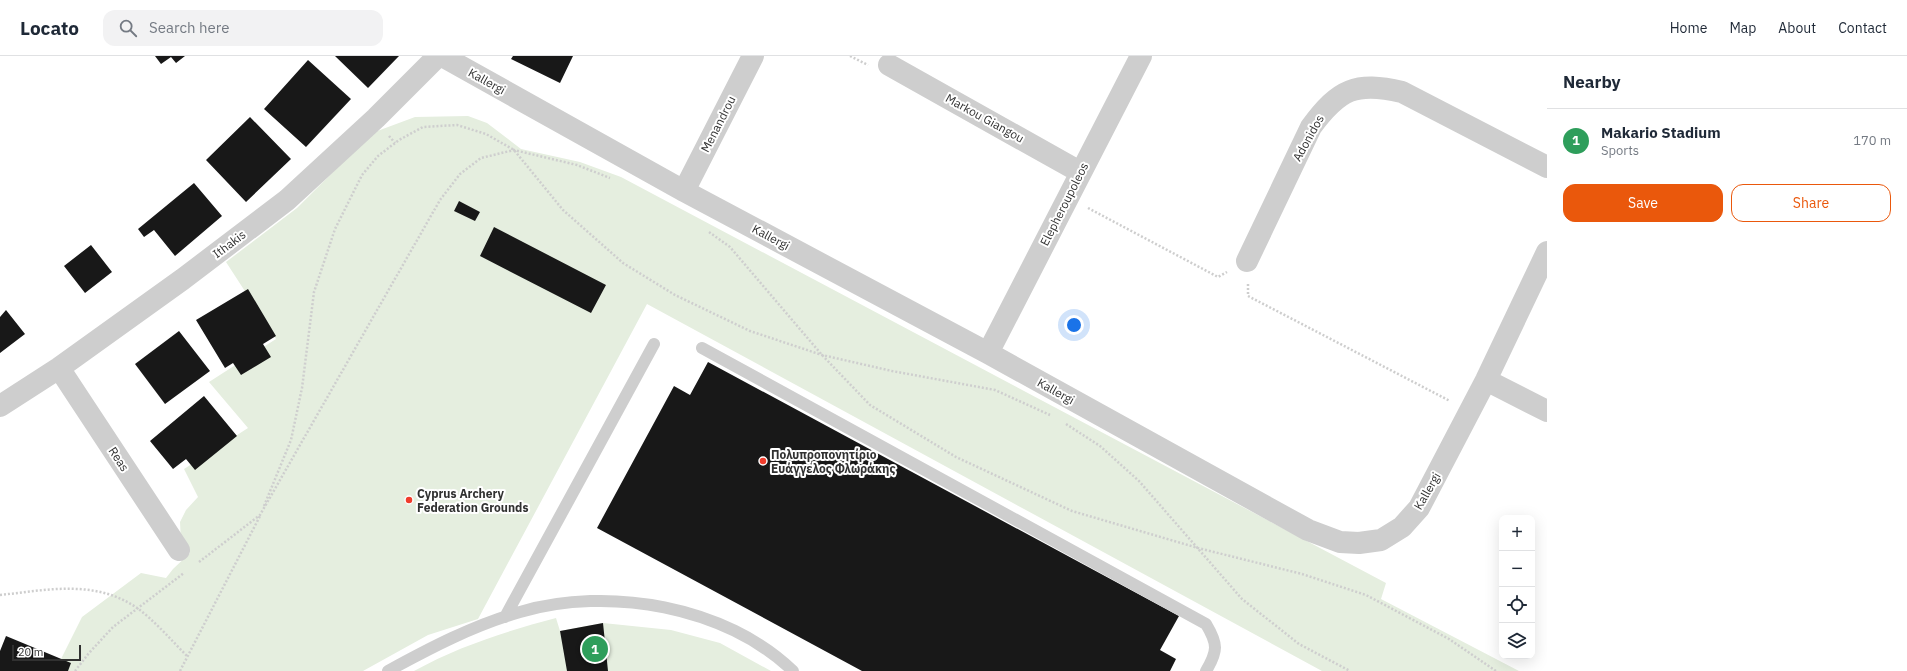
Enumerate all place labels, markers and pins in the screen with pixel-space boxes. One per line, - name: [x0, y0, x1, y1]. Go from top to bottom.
- place label: Πολυπροπονητίριο Ευάγγελος Φλωράκης: [771, 447, 895, 476]
- marker: Πολυπροπονητίριο Ευάγγελος Φλωράκης: [758, 456, 768, 466]
- place label: Cyprus Archery Federation Grounds: [417, 486, 528, 515]
- marker: Cyprus Archery Federation Grounds: [404, 495, 414, 505]
- pin: 1: [582, 634, 608, 664]

